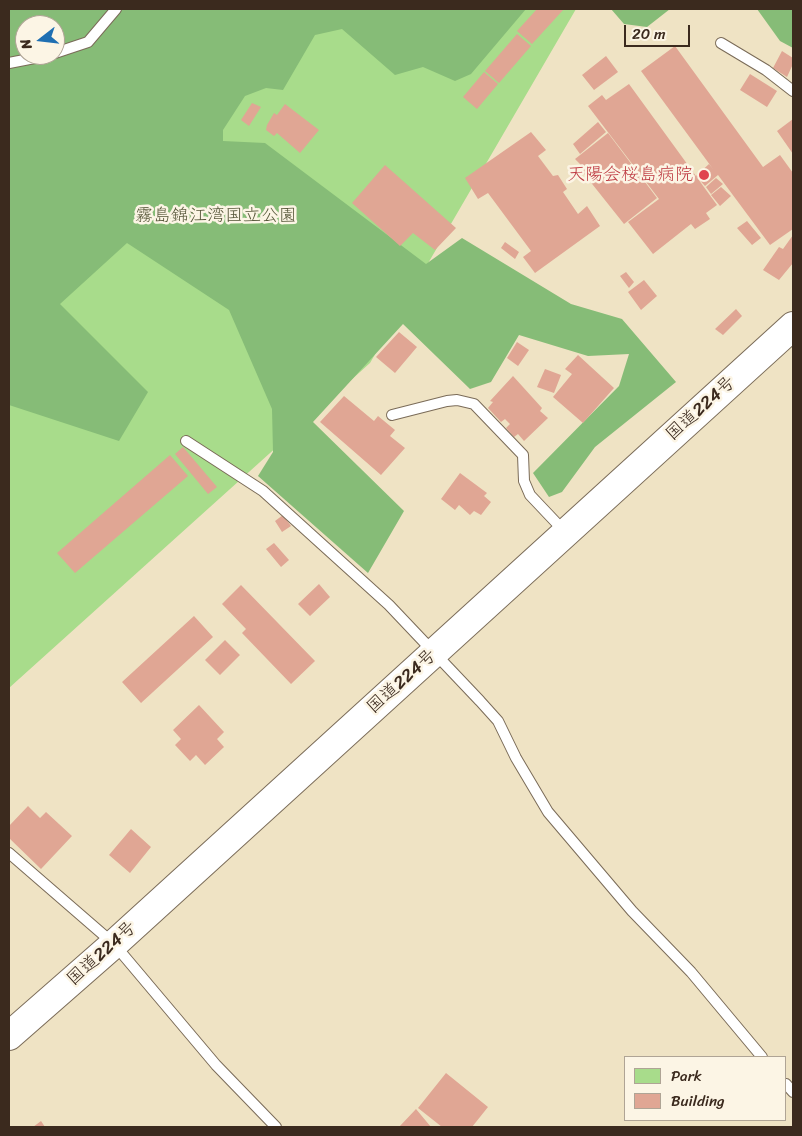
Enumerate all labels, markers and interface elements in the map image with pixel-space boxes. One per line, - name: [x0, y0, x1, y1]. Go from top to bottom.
- north arrow: [15, 15, 65, 65]
- scale bar: [627, 15, 693, 47]
- text: 20 m: [632, 21, 666, 47]
- text: N: [13, 36, 39, 52]
- place label: 天陽会桜島病院: [567, 164, 693, 186]
- marker: 天陽会桜島病院: [697, 168, 711, 182]
- park label: 霧島錦江湾国立公園: [135, 205, 297, 227]
- street label: 国道224号: [662, 372, 740, 446]
- street label: 国道224号: [363, 645, 441, 719]
- street label: 国道224号: [63, 917, 141, 991]
- legend: [624, 1056, 787, 1121]
- text: Park: [671, 1063, 702, 1089]
- text: Building: [671, 1088, 725, 1114]

